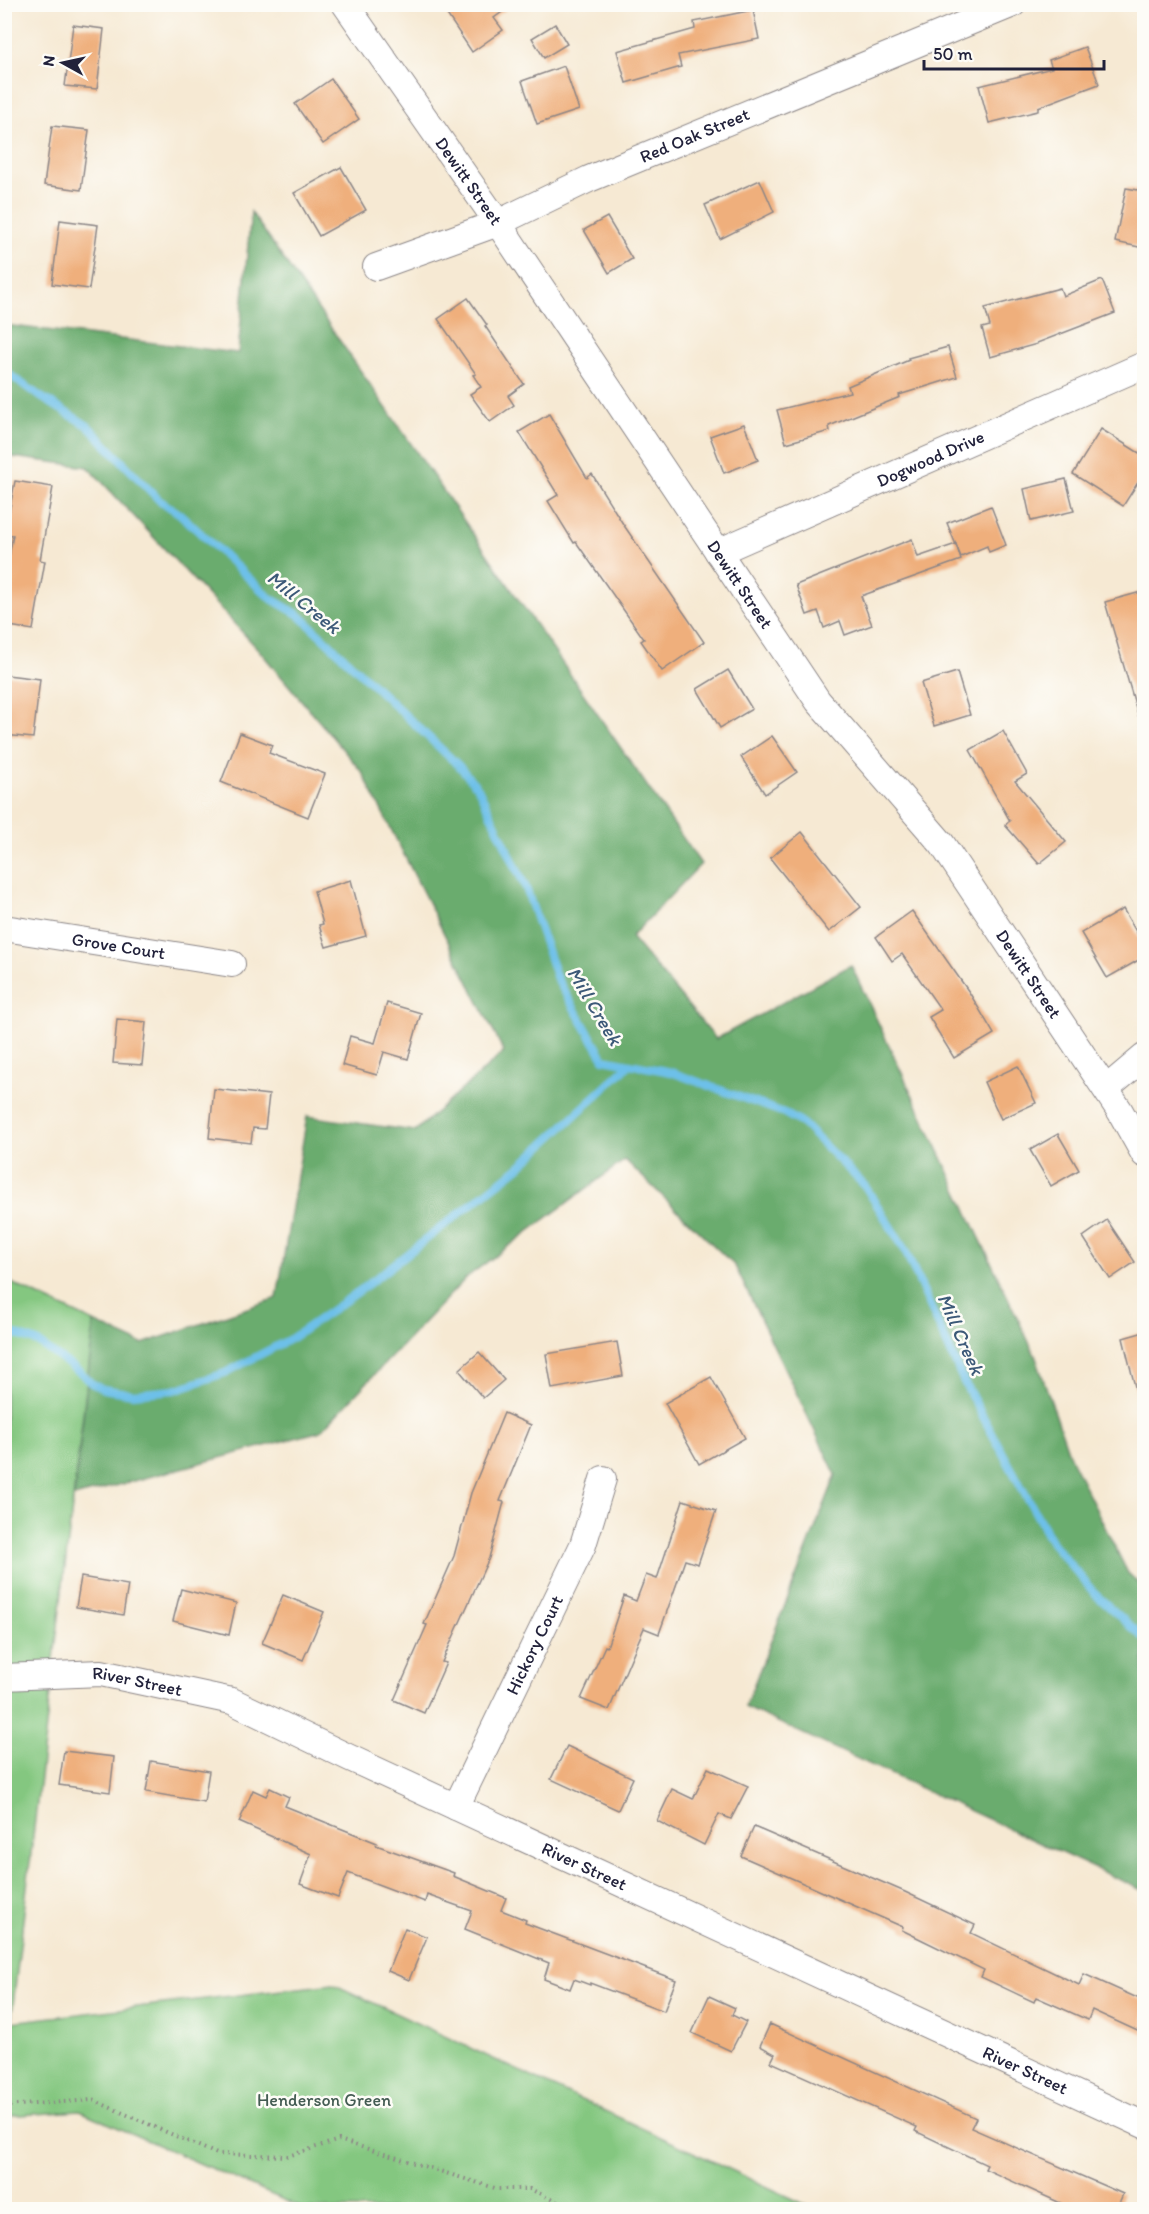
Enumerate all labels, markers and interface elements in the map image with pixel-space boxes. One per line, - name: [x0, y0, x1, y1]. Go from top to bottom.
- north arrow: [33, 33, 93, 93]
- scale bar: [924, 33, 1104, 71]
- text: 50 m: [933, 43, 973, 65]
- text: N: [38, 54, 59, 68]
- street label: Red Oak Street: [636, 103, 753, 168]
- street label: Dewitt Street: [430, 133, 507, 230]
- street label: Dogwood Drive: [873, 425, 988, 492]
- street label: Dewitt Street: [702, 536, 778, 633]
- water label: Mill Creek: [263, 565, 347, 640]
- street label: Dewitt Street: [991, 925, 1066, 1023]
- street label: Grove Court: [70, 928, 167, 964]
- water label: Mill Creek: [562, 963, 629, 1051]
- water label: Mill Creek: [932, 1289, 990, 1380]
- street label: Hickory Court: [501, 1592, 568, 1698]
- street label: River Street: [92, 1662, 184, 1701]
- street label: River Street: [538, 1837, 630, 1895]
- street label: River Street: [979, 2041, 1072, 2099]
- park label: Henderson Green: [257, 2089, 391, 2111]

